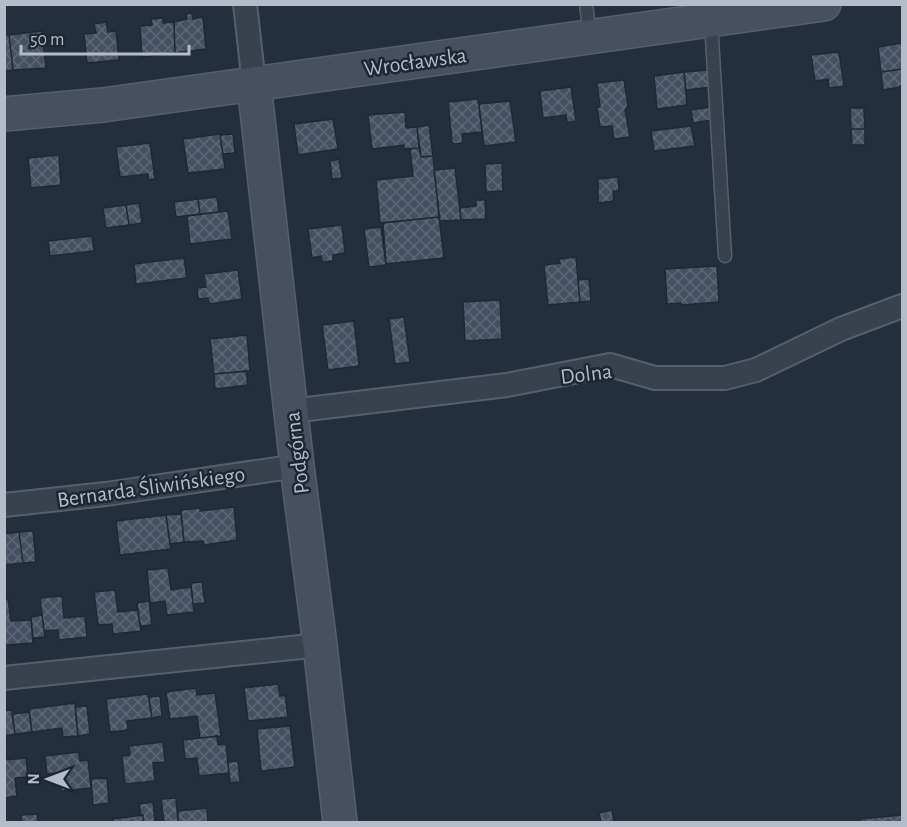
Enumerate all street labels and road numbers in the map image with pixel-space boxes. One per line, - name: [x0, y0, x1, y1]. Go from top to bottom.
- street label: Wrocławska: [362, 44, 468, 80]
- street label: Dolna: [559, 360, 613, 388]
- street label: Podgórna: [281, 411, 313, 495]
- street label: Bernarda Śliwińskiego: [55, 461, 247, 511]

